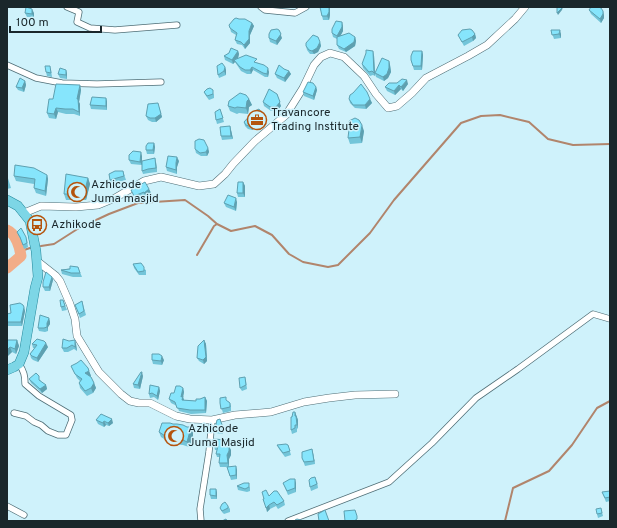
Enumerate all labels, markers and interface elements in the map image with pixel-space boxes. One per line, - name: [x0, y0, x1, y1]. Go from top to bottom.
- scale bar: [10, 8, 101, 34]
- text: 100 m: [16, 15, 49, 31]
- place label: Travancore Trading Institute: [271, 105, 359, 135]
- office icon: Travancore Trading Institute: [246, 109, 268, 131]
- place label: Azhicode Juma masjid: [91, 177, 159, 207]
- mosque icon: Azhicode Juma masjid: [66, 181, 88, 203]
- bus stop icon: Azhikode: [26, 214, 48, 236]
- place label: Azhikode: [51, 217, 101, 233]
- place label: Azhicode Juma Masjid: [188, 421, 255, 451]
- mosque icon: Azhicode Juma Masjid: [163, 425, 185, 447]

